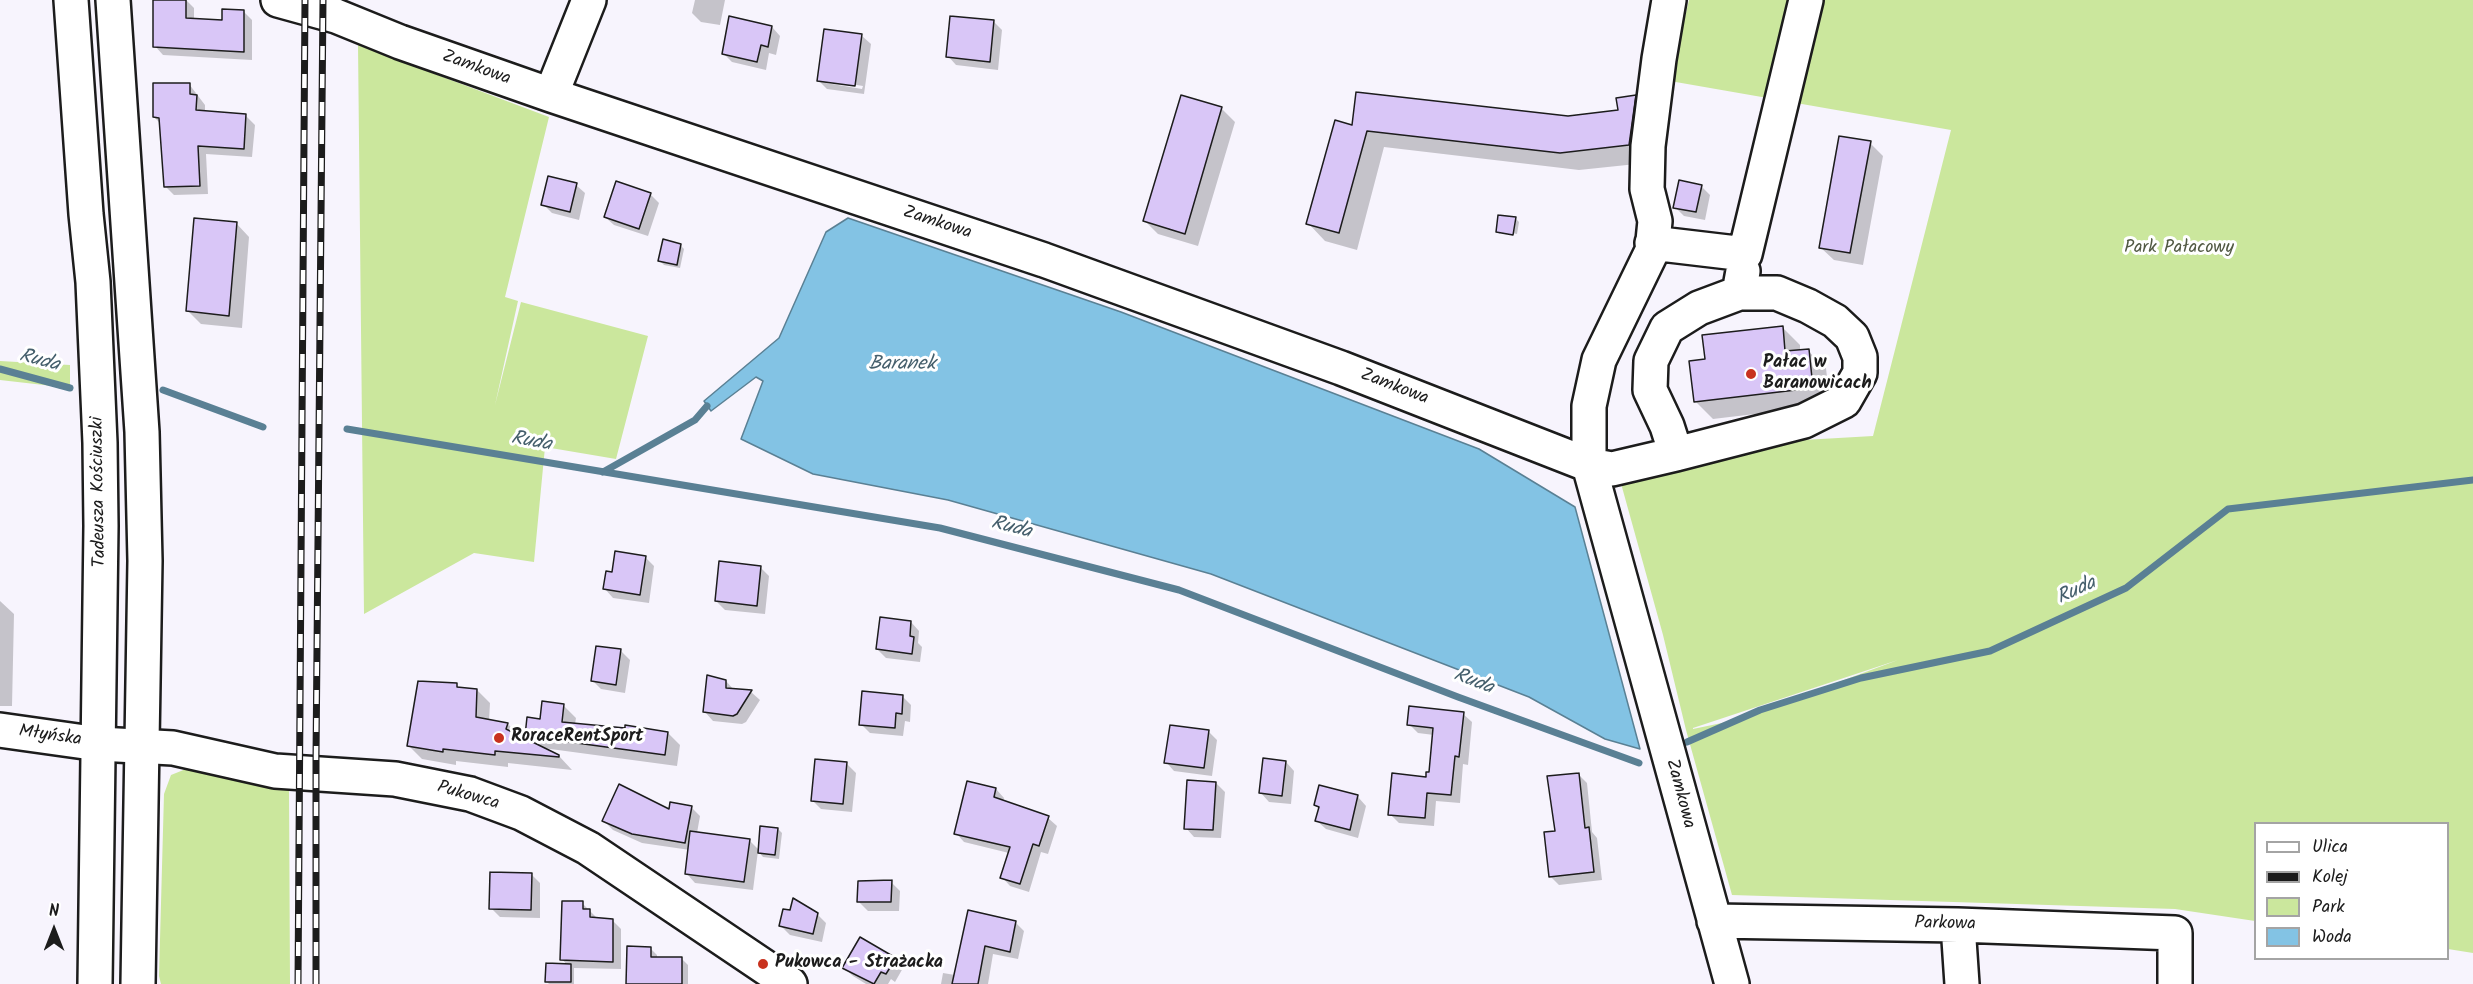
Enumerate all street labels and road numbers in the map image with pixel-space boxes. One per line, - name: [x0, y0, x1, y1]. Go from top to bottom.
- street label: Zamkowa: [439, 47, 513, 91]
- street label: Zamkowa: [900, 203, 974, 245]
- street label: Zamkowa: [1357, 365, 1431, 411]
- street label: Tadeusza Kościuszki: [88, 416, 112, 568]
- street label: Młyńska: [17, 722, 83, 752]
- street label: Zamkowa: [1659, 757, 1699, 831]
- street label: Pukowca: [434, 778, 502, 816]
- street label: Parkowa: [1914, 914, 1976, 936]

